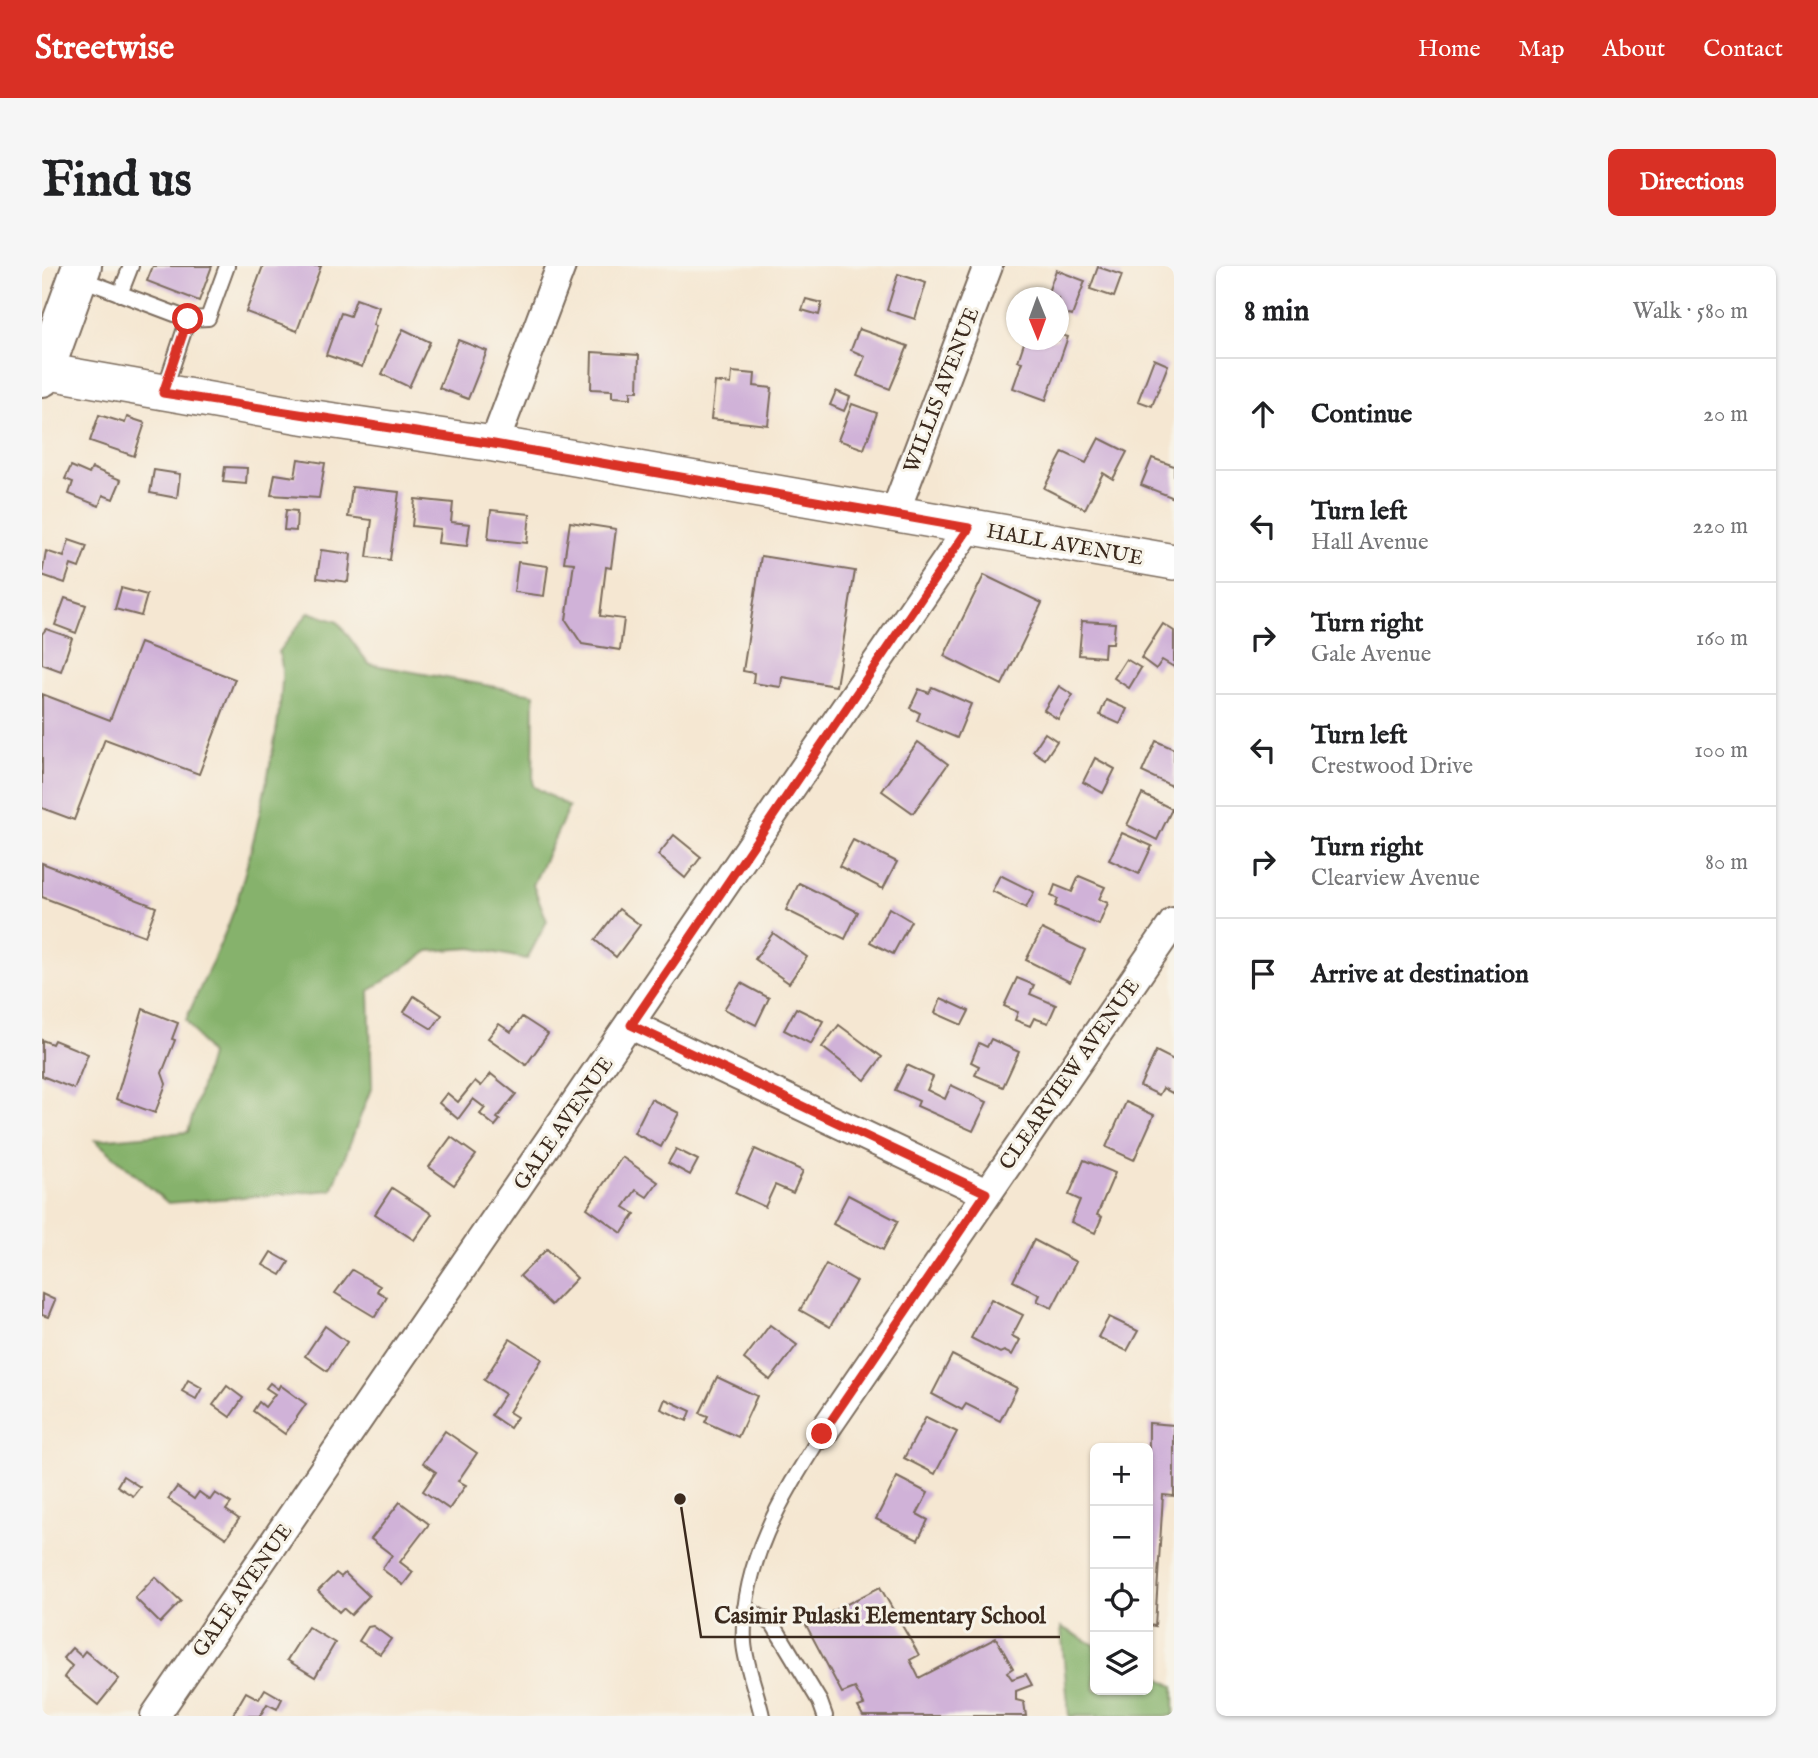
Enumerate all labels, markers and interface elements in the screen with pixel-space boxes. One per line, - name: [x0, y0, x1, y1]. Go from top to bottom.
- text: Streetwise: [35, 28, 174, 70]
- text: Home: [1418, 34, 1481, 65]
- text: Map: [1519, 34, 1565, 65]
- text: About: [1603, 34, 1665, 65]
- text: Contact: [1703, 34, 1783, 65]
- button: Directions: [1608, 149, 1776, 216]
- text: Find us: [42, 151, 192, 213]
- north arrow: [1006, 287, 1069, 350]
- text: 8 min: [1244, 293, 1310, 331]
- text: Walk · 580 m: [1632, 297, 1748, 326]
- route start: [172, 303, 203, 334]
- street label: WILLIS AVENUE: [898, 304, 986, 477]
- icon: ahead: [1244, 395, 1282, 433]
- text: Continue: [1311, 398, 1412, 431]
- text: 20 m: [1703, 400, 1748, 429]
- text: Turn left: [1311, 495, 1408, 528]
- icon: left: [1244, 507, 1282, 545]
- text: 220 m: [1692, 512, 1748, 541]
- street label: HALL AVENUE: [984, 518, 1145, 573]
- text: Hall Avenue: [1311, 528, 1429, 557]
- text: Turn right: [1311, 607, 1424, 640]
- icon: right: [1244, 619, 1282, 657]
- text: 160 m: [1696, 624, 1748, 653]
- text: Gale Avenue: [1311, 640, 1431, 669]
- text: Turn left: [1311, 719, 1408, 752]
- icon: left: [1244, 731, 1282, 769]
- text: 100 m: [1694, 736, 1748, 765]
- text: Crestwood Drive: [1311, 752, 1473, 781]
- text: Turn right: [1311, 831, 1424, 864]
- icon: right: [1244, 843, 1282, 881]
- text: 80 m: [1705, 848, 1748, 877]
- text: Clearview Avenue: [1311, 864, 1480, 893]
- icon: arrive: [1244, 955, 1282, 993]
- text: Arrive at destination: [1311, 958, 1529, 991]
- street label: CLEARVIEW AVENUE: [994, 974, 1147, 1176]
- street label: GALE AVENUE: [508, 1052, 620, 1196]
- route end: [806, 1418, 837, 1449]
- map controls: [1090, 1443, 1153, 1695]
- button: +: [1090, 1443, 1153, 1506]
- button: −: [1090, 1506, 1153, 1569]
- street label: GALE AVENUE: [187, 1519, 299, 1663]
- button: locate: [1090, 1569, 1153, 1632]
- callout: Casimir Pulaski Elementary School: [701, 1593, 1060, 1637]
- text: Casimir Pulaski Elementary School: [714, 1602, 1046, 1631]
- button: layers: [1090, 1632, 1153, 1695]

